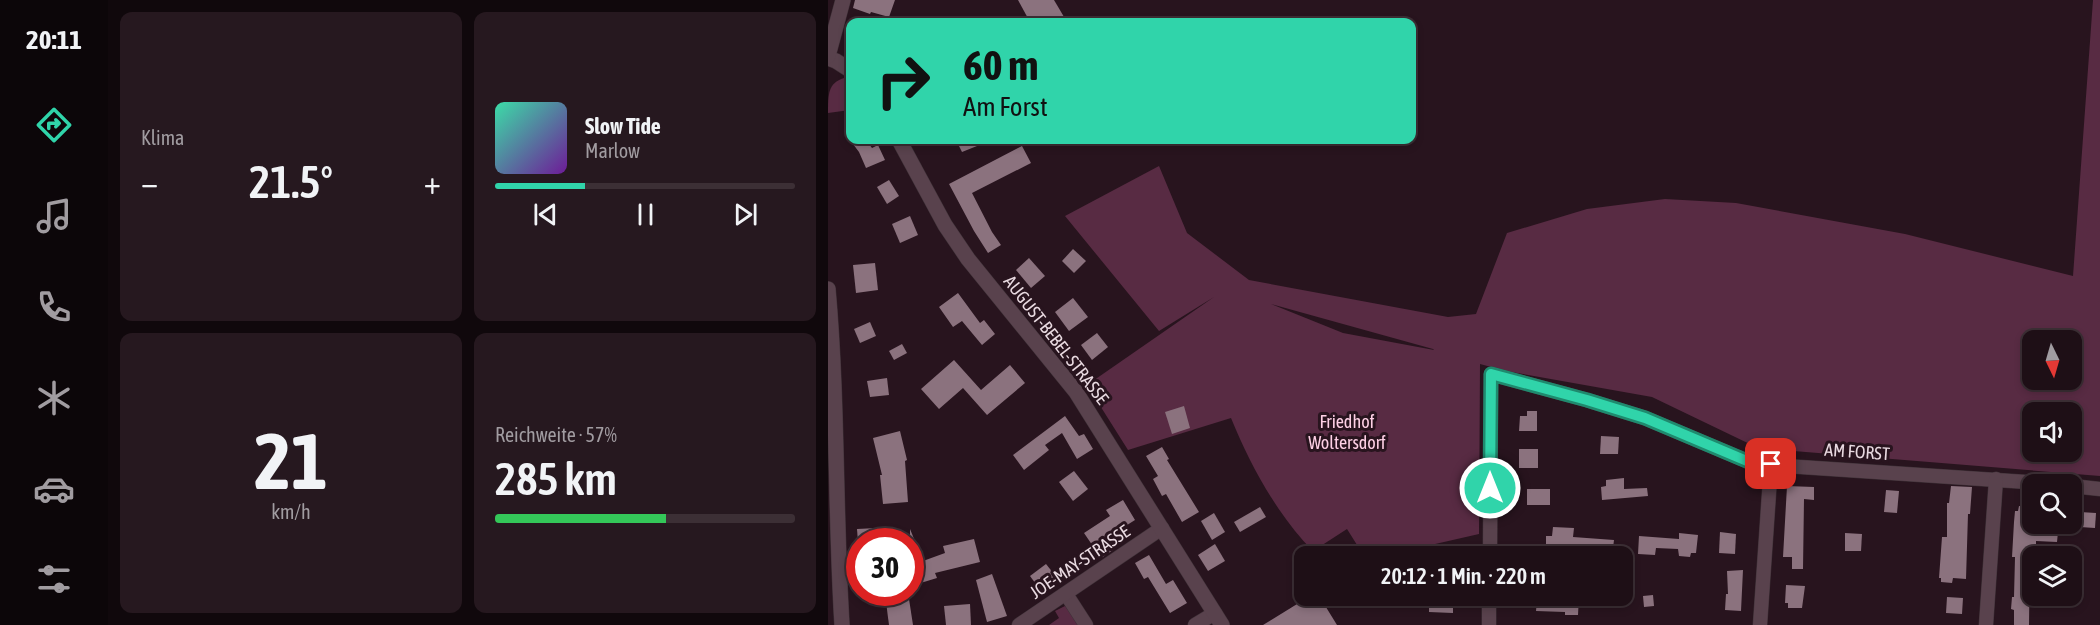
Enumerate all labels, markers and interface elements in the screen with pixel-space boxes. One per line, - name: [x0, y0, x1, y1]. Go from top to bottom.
- text: 20:11: [26, 24, 82, 55]
- text: 60 m: [963, 41, 1038, 89]
- icon: right: [864, 42, 942, 120]
- text: Am Forst: [963, 91, 1048, 122]
- icon: directions: [33, 104, 75, 146]
- text: Slow Tide: [585, 113, 661, 139]
- text: Klima: [141, 126, 184, 149]
- text: Marlow: [585, 139, 640, 162]
- text: 21.5°: [249, 156, 333, 208]
- text: −: [141, 163, 158, 201]
- text: +: [424, 163, 441, 201]
- icon: music: [33, 195, 75, 237]
- icon: previous: [529, 198, 562, 231]
- icon: pause: [629, 198, 662, 231]
- icon: next: [729, 198, 762, 231]
- street label: AUGUST-BEBEL-STRASSE: [1000, 271, 1113, 409]
- icon: phone: [33, 286, 75, 328]
- north arrow: [2022, 330, 2082, 390]
- map controls: [2022, 330, 2082, 606]
- icon: climate: [33, 377, 75, 419]
- button: sound: [2022, 402, 2082, 462]
- park label: Friedhof Woltersdorf: [1308, 411, 1386, 453]
- text: 21: [254, 416, 328, 506]
- text: Reichweite · 57%: [495, 423, 617, 446]
- pin: [1745, 438, 1796, 489]
- street label: AM FORST: [1824, 439, 1891, 464]
- icon: arrive: [1754, 447, 1787, 480]
- text: 285 km: [495, 453, 617, 505]
- position arrow: [1458, 456, 1522, 520]
- icon: car: [33, 468, 75, 510]
- button: search: [2022, 474, 2082, 534]
- text: km/h: [271, 500, 311, 523]
- street label: JOE-MAY-STRASSE: [1026, 520, 1134, 603]
- speed limit sign: 30: [846, 528, 924, 606]
- button: layers: [2022, 546, 2082, 606]
- icon: filters: [33, 558, 75, 600]
- text: 20:12 · 1 Min. · 220 m: [1381, 563, 1546, 589]

